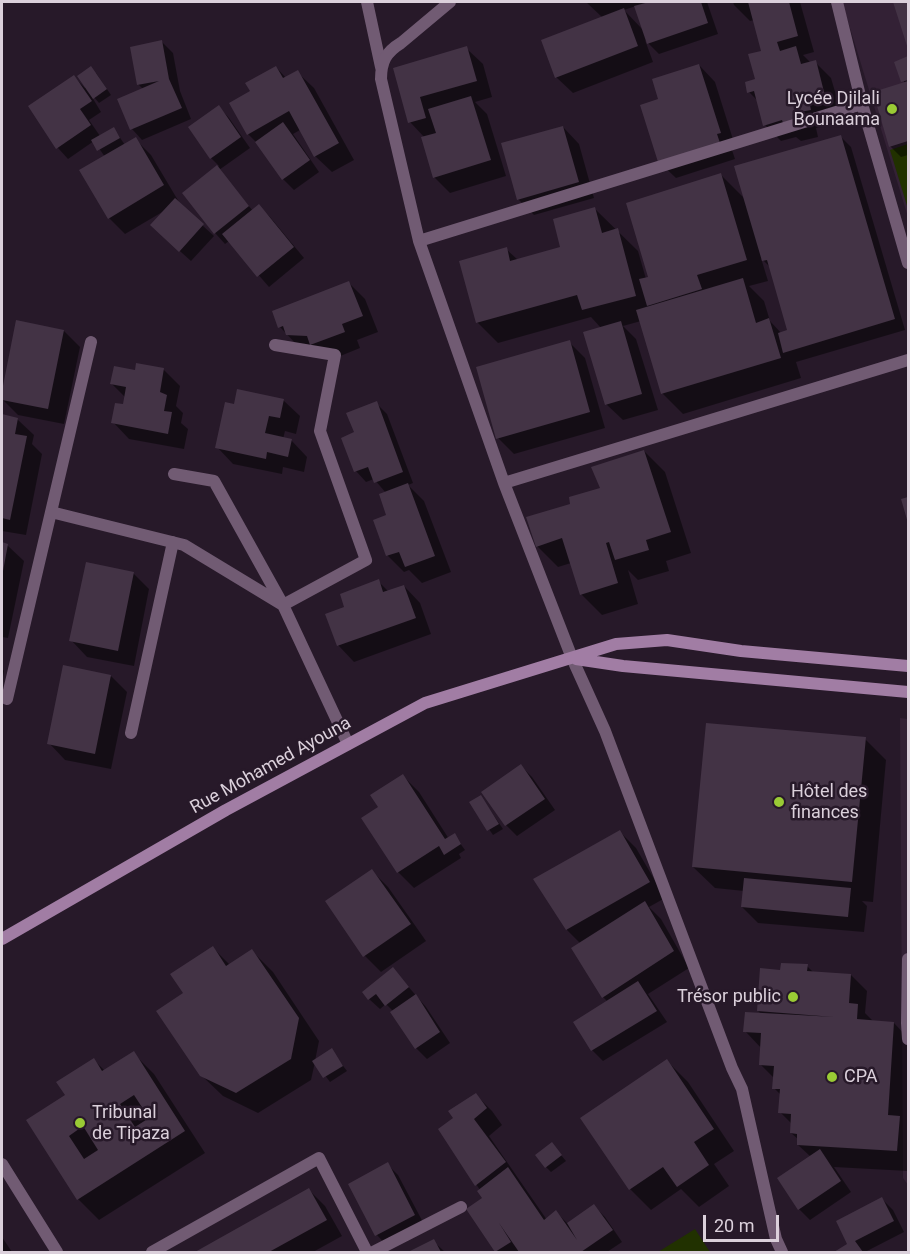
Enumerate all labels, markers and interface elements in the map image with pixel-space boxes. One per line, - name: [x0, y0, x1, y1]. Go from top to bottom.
- place label: Lycée Djilali Bounaama: [787, 88, 880, 130]
- marker: Lycée Djilali Bounaama: [885, 102, 899, 116]
- street label: Rue Mohamed Ayouna: [187, 713, 355, 819]
- place label: Hôtel des finances: [791, 781, 867, 824]
- marker: Hôtel des finances: [772, 795, 786, 809]
- place label: Trésor public: [677, 986, 781, 1008]
- marker: Trésor public: [786, 990, 800, 1004]
- place label: CPA: [844, 1066, 878, 1088]
- marker: CPA: [825, 1070, 839, 1084]
- place label: Tribunal de Tipaza: [92, 1102, 170, 1144]
- marker: Tribunal de Tipaza: [73, 1116, 87, 1130]
- scale bar: [706, 1203, 782, 1241]
- text: 20 m: [714, 1215, 754, 1236]

